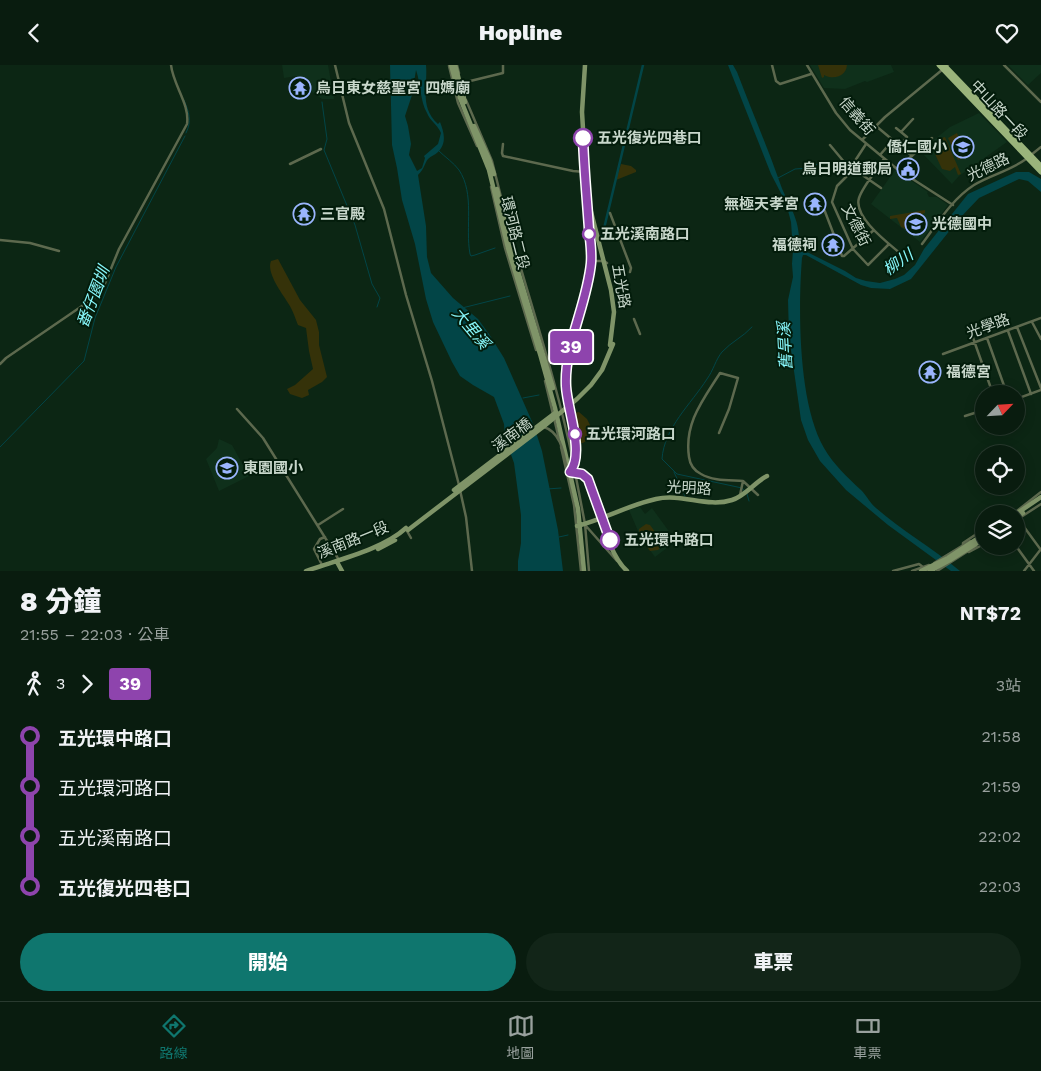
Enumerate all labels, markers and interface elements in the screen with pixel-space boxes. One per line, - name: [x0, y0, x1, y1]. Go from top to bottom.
- icon: back: [20, 19, 48, 47]
- icon: heart: [993, 19, 1021, 47]
- text: Hopline: [479, 20, 562, 45]
- temple icon: 烏日東女慈聖宮 四媽廟: [288, 76, 312, 100]
- street label: 中山路一段: [967, 76, 1031, 144]
- place label: 烏日東女慈聖宮 四媽廟: [316, 79, 470, 97]
- street label: 信義街: [835, 93, 879, 139]
- marker: 五光復光四巷口: [573, 128, 593, 148]
- place label: 五光復光四巷口: [597, 129, 702, 147]
- school or university icon: 僑仁國小: [951, 135, 975, 159]
- place label: 僑仁國小: [887, 138, 948, 156]
- street label: 光德路: [964, 149, 1012, 185]
- public building icon: 烏日明道郵局: [896, 157, 920, 181]
- place label: 烏日明道郵局: [802, 160, 892, 178]
- temple icon: 無極天孝宮: [803, 192, 827, 216]
- street label: 環河路二段: [497, 194, 533, 272]
- place label: 無極天孝宮: [724, 195, 799, 213]
- street label: 文德街: [838, 201, 874, 249]
- temple icon: 三官殿: [292, 202, 316, 226]
- place label: 三官殿: [320, 205, 365, 223]
- school or university icon: 光德國中: [904, 212, 928, 236]
- place label: 光德國中: [932, 215, 992, 233]
- place label: 五光溪南路口: [600, 225, 690, 243]
- marker: 五光溪南路口: [582, 227, 596, 241]
- temple icon: 福德祠: [821, 233, 845, 257]
- place label: 福德祠: [772, 236, 817, 254]
- water label: 柳川: [879, 244, 918, 279]
- water label: 番仔園圳: [73, 262, 114, 330]
- street label: 五光路: [608, 262, 634, 310]
- water label: 大里溪: [448, 304, 495, 354]
- street label: 光學路: [964, 310, 1012, 342]
- water label: 舊旱溪: [774, 320, 796, 370]
- line badge: 39: [548, 331, 594, 363]
- text: 39: [560, 336, 582, 357]
- temple icon: 福德宮: [918, 360, 942, 384]
- place label: 福德宮: [946, 363, 991, 381]
- north arrow: [975, 385, 1025, 435]
- map controls: [975, 385, 1025, 555]
- street label: 溪南橋: [489, 414, 535, 456]
- place label: 五光環河路口: [586, 425, 676, 443]
- marker: 五光環河路口: [568, 427, 582, 441]
- button: locate: [975, 445, 1025, 495]
- school or university icon: 東園國小: [215, 456, 239, 480]
- place label: 東園國小: [243, 459, 304, 477]
- street label: 光明路: [666, 478, 712, 498]
- button: layers: [975, 505, 1025, 555]
- street label: 溪南路一段: [315, 518, 391, 562]
- marker: 五光環中路口: [600, 530, 620, 550]
- place label: 五光環中路口: [624, 531, 714, 549]
- text: 8 分鐘: [20, 585, 101, 618]
- text: NT$72: [960, 602, 1021, 625]
- text: 21:55 – 22:03 · 公車: [20, 625, 169, 644]
- icon: walk: [20, 670, 48, 698]
- icon: forward: [73, 670, 101, 698]
- text: 39: [119, 673, 141, 694]
- text: 3: [56, 674, 65, 693]
- text: 3站: [996, 676, 1021, 695]
- text: 五光環中路口: [58, 727, 172, 750]
- text: 21:58: [982, 727, 1021, 746]
- text: 五光環河路口: [58, 777, 172, 800]
- text: 21:59: [982, 777, 1021, 796]
- text: 五光溪南路口: [58, 827, 172, 850]
- text: 22:02: [978, 827, 1021, 846]
- text: 五光復光四巷口: [58, 877, 191, 900]
- text: 22:03: [979, 877, 1021, 896]
- button: 開始: [20, 933, 516, 991]
- button: 車票: [526, 933, 1021, 991]
- tab: 路線: [160, 1012, 188, 1062]
- tab: 地圖: [507, 1012, 535, 1062]
- tab: 車票: [854, 1012, 882, 1062]

